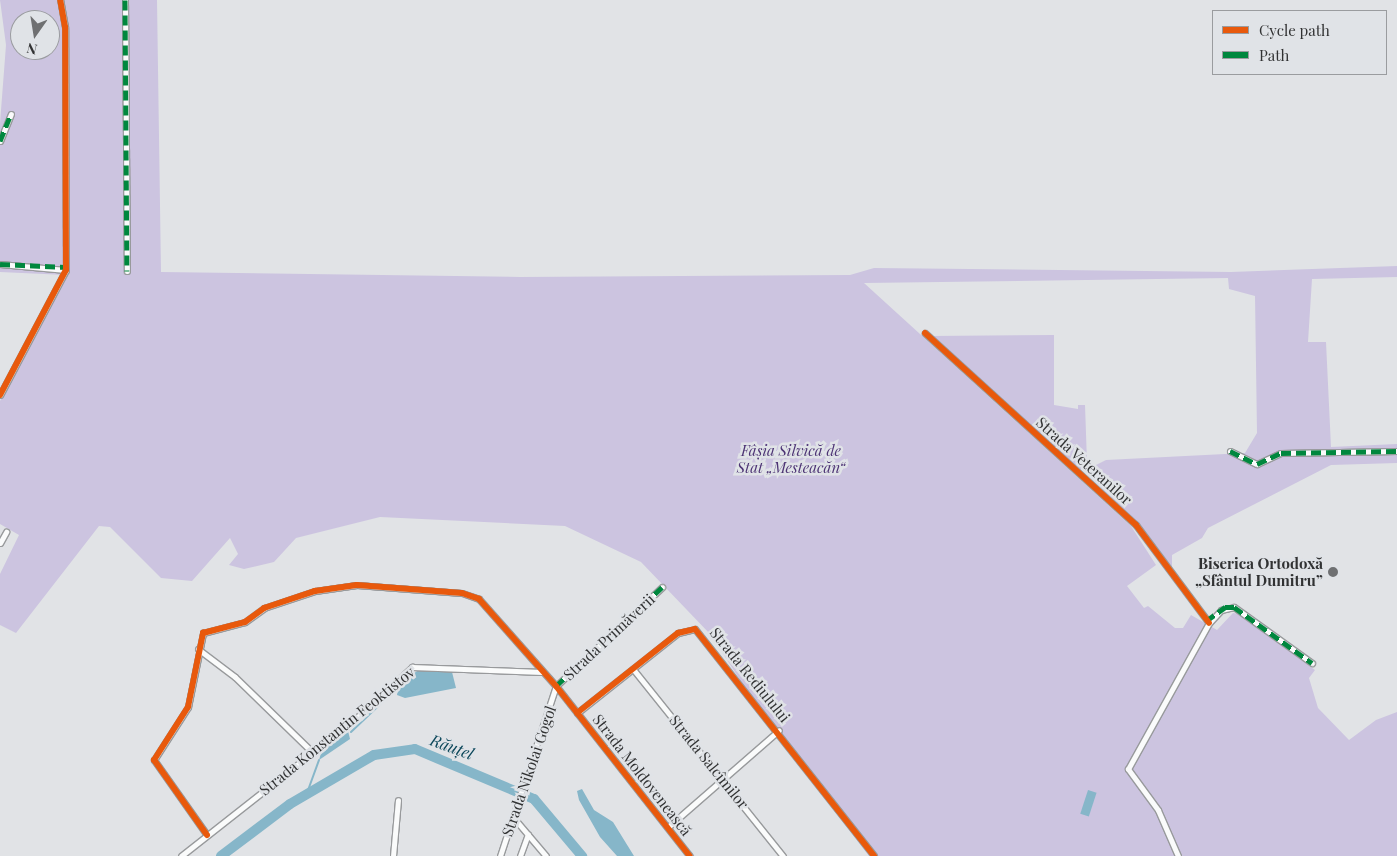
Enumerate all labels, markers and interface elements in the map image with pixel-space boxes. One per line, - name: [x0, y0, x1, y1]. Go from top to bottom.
- north arrow: [10, 10, 60, 60]
- legend: [1212, 10, 1387, 75]
- text: Cycle path: [1259, 20, 1330, 40]
- text: N: [25, 39, 39, 60]
- text: Path: [1259, 45, 1289, 65]
- street label: Strada Veteranilor: [1032, 413, 1136, 509]
- park label: Fâșia Silvică de Stat „Mesteacăn“: [737, 441, 845, 476]
- place label: Biserica Ortodoxă „Sfântul Dumitru”: [1195, 554, 1323, 589]
- marker: Biserica Ortodoxă „Sfântul Dumitru”: [1327, 566, 1339, 578]
- street label: Strada Primăverii: [560, 590, 658, 684]
- street label: Strada Rediulului: [706, 624, 794, 726]
- street label: Strada Konstantin Feoktistov: [256, 663, 418, 799]
- street label: Strada Nikolai Gogol: [498, 703, 560, 839]
- street label: Strada Moldovenească: [589, 711, 695, 839]
- street label: Strada Salcîmilor: [666, 711, 752, 813]
- water label: Răuțel: [428, 730, 476, 764]

